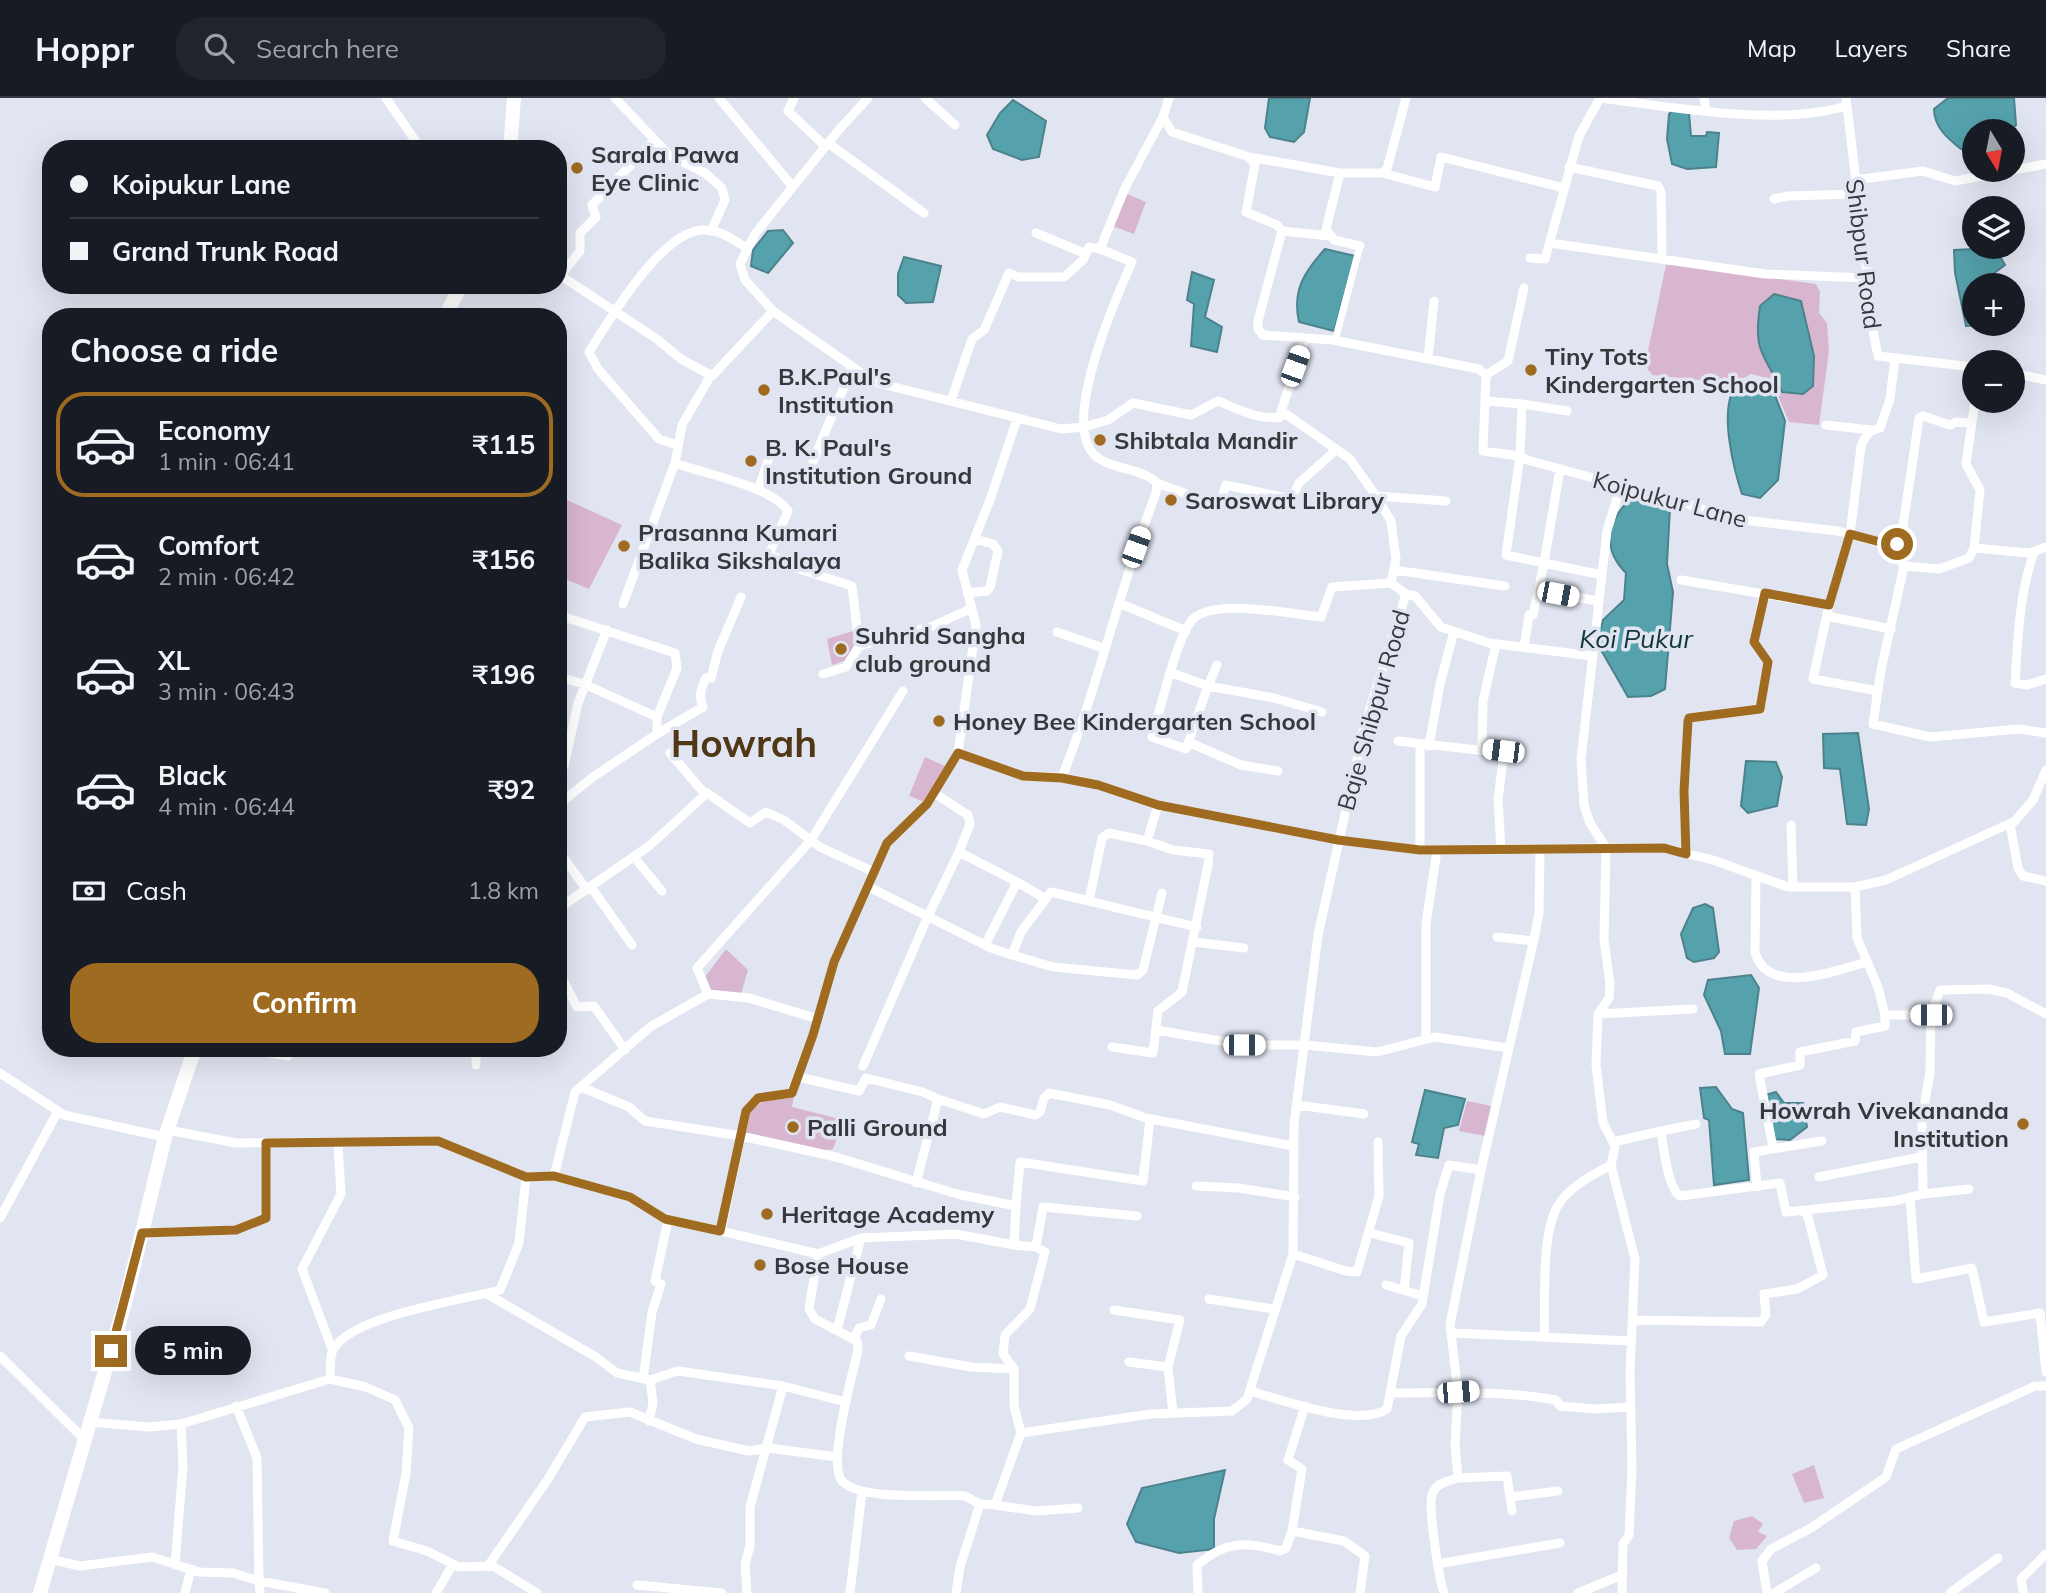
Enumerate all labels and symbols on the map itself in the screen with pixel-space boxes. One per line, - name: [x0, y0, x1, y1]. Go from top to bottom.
- north arrow: [1962, 119, 2025, 182]
- place label: Sarala Pawa Eye Clinic: [591, 139, 739, 197]
- marker: Sarala Pawa Eye Clinic: [569, 160, 585, 176]
- street label: Shibpur Road: [1840, 177, 1888, 331]
- place label: Tiny Tots Kindergarten School: [1545, 341, 1779, 399]
- car: [1278, 343, 1313, 389]
- place label: B.K.Paul's Institution: [778, 361, 894, 419]
- marker: Tiny Tots Kindergarten School: [1523, 362, 1539, 378]
- marker: B.K.Paul's Institution: [756, 382, 772, 398]
- place label: Shibtala Mandir: [1114, 425, 1298, 455]
- place label: B. K. Paul's Institution Ground: [765, 432, 972, 490]
- marker: Shibtala Mandir: [1092, 432, 1108, 448]
- marker: B. K. Paul's Institution Ground: [743, 453, 759, 469]
- street label: Koipukur Lane: [1590, 464, 1750, 534]
- place label: Saroswat Library: [1185, 485, 1385, 515]
- marker: Saroswat Library: [1163, 492, 1179, 508]
- place label: Prasanna Kumari Balika Sikshalaya: [638, 517, 841, 575]
- car: [1119, 524, 1154, 570]
- route start: [1881, 528, 1913, 560]
- marker: Prasanna Kumari Balika Sikshalaya: [616, 538, 632, 554]
- car: [1536, 580, 1581, 608]
- street label: Baje Shibpur Road: [1330, 606, 1416, 814]
- place label: Suhrid Sangha club ground: [855, 620, 1026, 678]
- water label: Koi Pukur: [1579, 622, 1694, 655]
- marker: Suhrid Sangha club ground: [833, 641, 849, 657]
- place label: Honey Bee Kindergarten School: [953, 706, 1316, 736]
- marker: Honey Bee Kindergarten School: [931, 713, 947, 729]
- district label: Howrah: [671, 719, 817, 767]
- car: [1481, 738, 1526, 764]
- car: [1911, 1005, 1953, 1026]
- car: [1224, 1035, 1266, 1056]
- place label: Howrah Vivekananda Institution: [1759, 1095, 2009, 1153]
- place label: Palli Ground: [807, 1112, 948, 1142]
- marker: Howrah Vivekananda Institution: [2015, 1116, 2031, 1132]
- marker: Palli Ground: [785, 1119, 801, 1135]
- place label: Heritage Academy: [781, 1199, 995, 1229]
- marker: Heritage Academy: [759, 1206, 775, 1222]
- place label: Bose House: [774, 1250, 909, 1280]
- marker: Bose House: [752, 1257, 768, 1273]
- callout: 5 min: [136, 1326, 251, 1376]
- route end: [95, 1335, 127, 1367]
- car: [1437, 1380, 1480, 1404]

